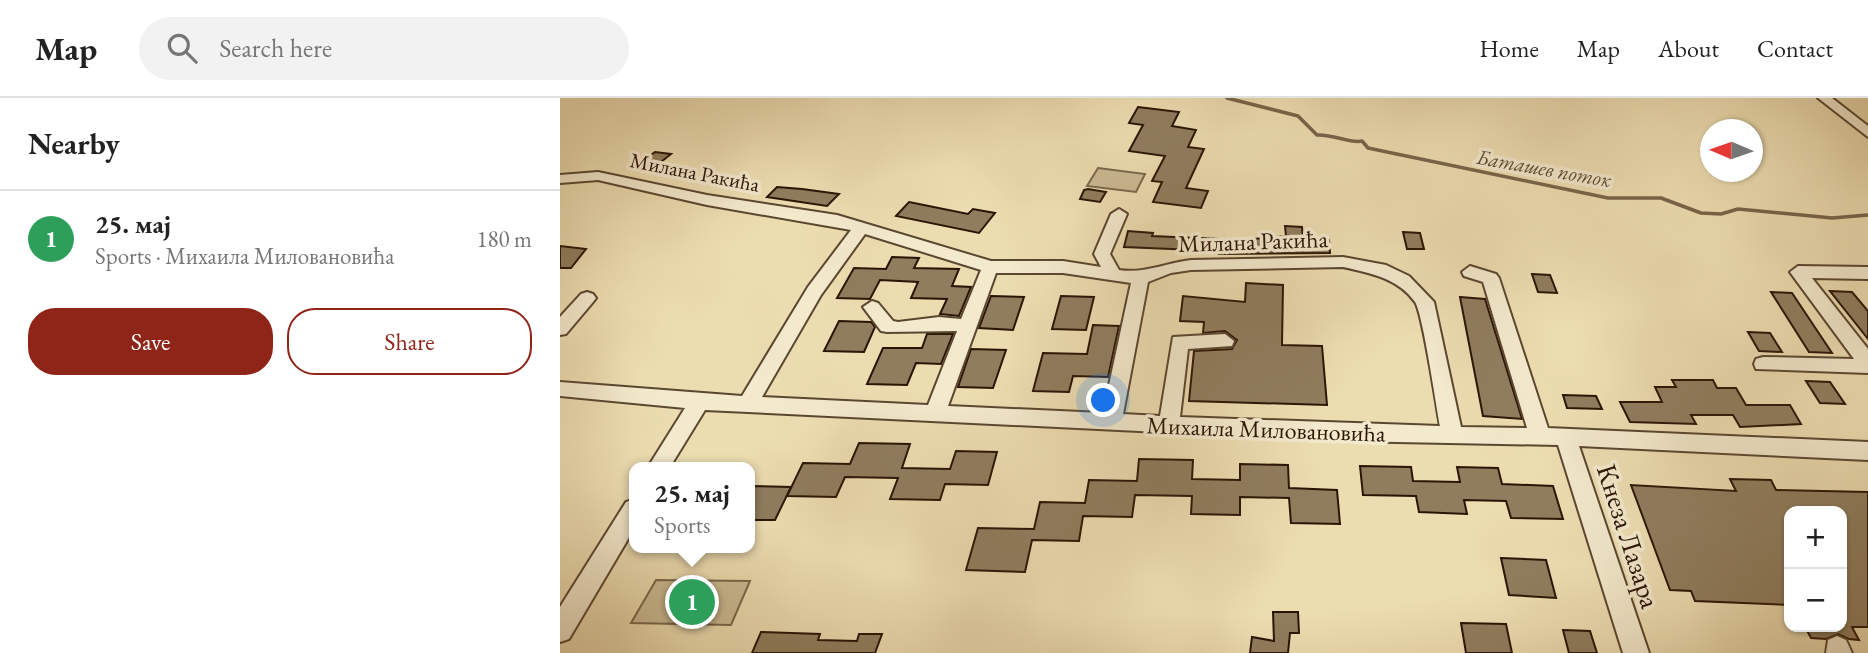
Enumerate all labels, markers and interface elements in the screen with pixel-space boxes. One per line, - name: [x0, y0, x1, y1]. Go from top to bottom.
- search box: [139, 17, 629, 80]
- text: Map: [35, 27, 97, 70]
- icon: search: [163, 29, 201, 67]
- text: Search here: [219, 31, 332, 65]
- text: Home: [1479, 33, 1539, 64]
- text: Map: [1577, 33, 1620, 64]
- text: About: [1658, 33, 1719, 64]
- text: Contact: [1757, 33, 1833, 64]
- north arrow: [1700, 119, 1763, 182]
- text: Nearby: [28, 124, 120, 163]
- water label: Баташев поток: [1474, 143, 1614, 193]
- street label: Милана Ракића: [628, 146, 763, 198]
- text: 25. мај: [95, 207, 171, 241]
- street label: Милана Ракића: [1177, 223, 1329, 259]
- text: 1: [45, 224, 57, 254]
- text: 180 m: [476, 224, 532, 254]
- text: Sports · Михаила Миловановића: [95, 241, 394, 271]
- button: Save: [28, 308, 273, 375]
- button: Share: [287, 308, 532, 375]
- your location: [1086, 383, 1120, 417]
- street label: Михаила Миловановића: [1146, 409, 1386, 449]
- street label: Кнеза Лазара: [1589, 459, 1669, 613]
- popup: [629, 462, 755, 553]
- text: 25. мај: [654, 476, 730, 510]
- map controls: [1784, 506, 1847, 632]
- button: +: [1784, 506, 1847, 569]
- text: Sports: [654, 510, 710, 540]
- button: −: [1784, 569, 1847, 632]
- pin: 1: [669, 576, 715, 628]

